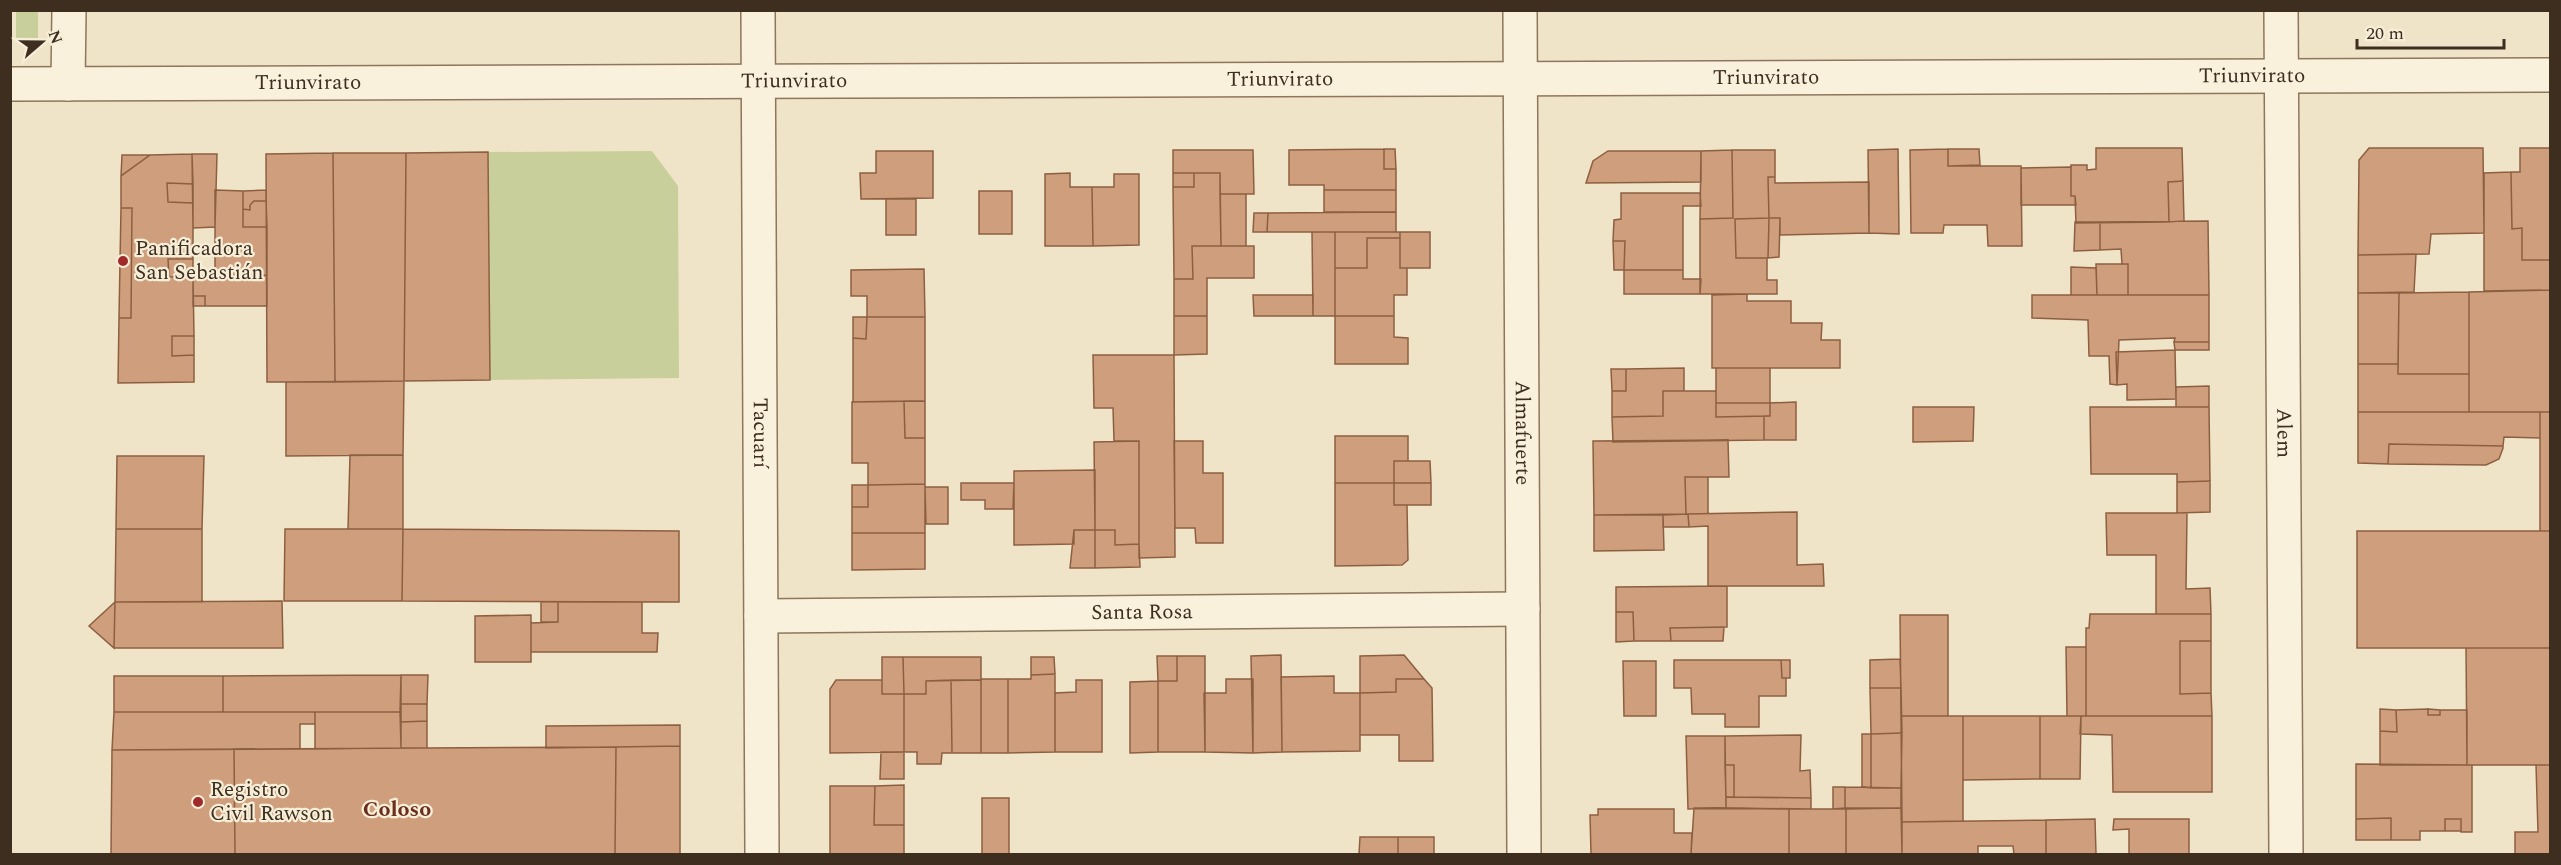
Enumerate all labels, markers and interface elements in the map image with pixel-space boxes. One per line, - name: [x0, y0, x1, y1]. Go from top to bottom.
- north arrow: [12, 12, 72, 72]
- scale bar: [2357, 12, 2504, 50]
- text: 20 m: [2366, 20, 2404, 47]
- text: N: [42, 27, 69, 47]
- street label: Triunvirato: [2199, 60, 2305, 92]
- street label: Triunvirato: [1713, 62, 1819, 94]
- street label: Triunvirato: [1227, 63, 1333, 96]
- street label: Triunvirato: [741, 65, 847, 97]
- street label: Triunvirato: [255, 67, 361, 99]
- place label: Panificadora San Sebastián: [135, 233, 264, 289]
- marker: Panificadora San Sebastián: [116, 254, 130, 268]
- street label: Almafuerte: [1506, 380, 1538, 486]
- street label: Tacuarí: [744, 398, 776, 470]
- street label: Alem: [2267, 408, 2300, 458]
- street label: Santa Rosa: [1091, 596, 1194, 629]
- place label: Registro Civil Rawson: [210, 774, 333, 830]
- district label: Coloso: [363, 793, 431, 826]
- marker: Registro Civil Rawson: [191, 795, 205, 809]

